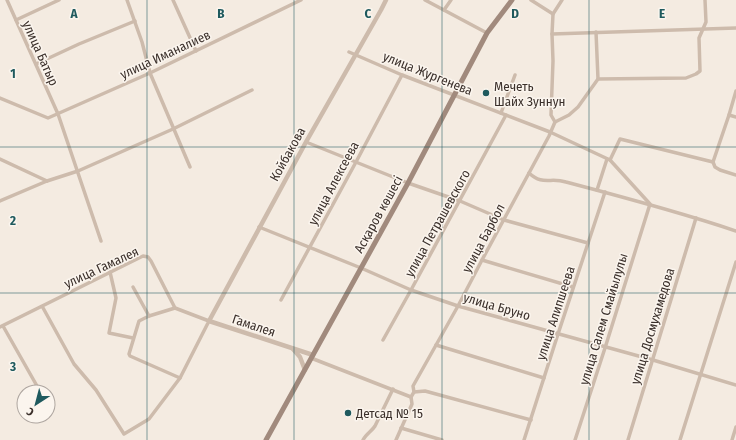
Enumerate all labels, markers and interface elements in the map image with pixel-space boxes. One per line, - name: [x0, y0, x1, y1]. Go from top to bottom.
- text: A: [69, 6, 78, 21]
- text: B: [217, 6, 225, 21]
- text: C: [365, 6, 372, 21]
- text: D: [511, 6, 519, 21]
- text: E: [659, 6, 665, 21]
- street label: улица Батыр: [20, 18, 62, 88]
- street label: улица Иманалиев: [118, 27, 213, 82]
- street label: улица Жургенева: [381, 49, 475, 98]
- text: 1: [10, 66, 16, 81]
- place label: Мечеть Шайх Зуннун: [494, 79, 565, 109]
- marker: Мечеть Шайх Зуннун: [481, 88, 491, 98]
- street label: Койбакова: [267, 125, 308, 184]
- street label: улица Алексеева: [305, 139, 362, 228]
- street label: улица Петрашевского: [402, 167, 473, 279]
- street label: Асқаров көшесі: [351, 173, 406, 255]
- street label: улица Барбол: [459, 201, 508, 275]
- text: 2: [9, 213, 16, 228]
- street label: улица Гамалея: [62, 244, 141, 291]
- street label: улица Салем Смайылулы: [576, 252, 631, 387]
- street label: улица Алипшеева: [533, 264, 578, 362]
- street label: улица Досмухамедова: [628, 266, 677, 386]
- street label: улица Бруно: [462, 290, 532, 323]
- street label: Гамалея: [230, 311, 277, 340]
- text: 3: [9, 359, 16, 374]
- north arrow: [16, 384, 56, 424]
- text: С: [24, 405, 37, 419]
- place label: Детсад № 15: [355, 406, 423, 421]
- marker: Детсад № 15: [343, 408, 353, 418]

